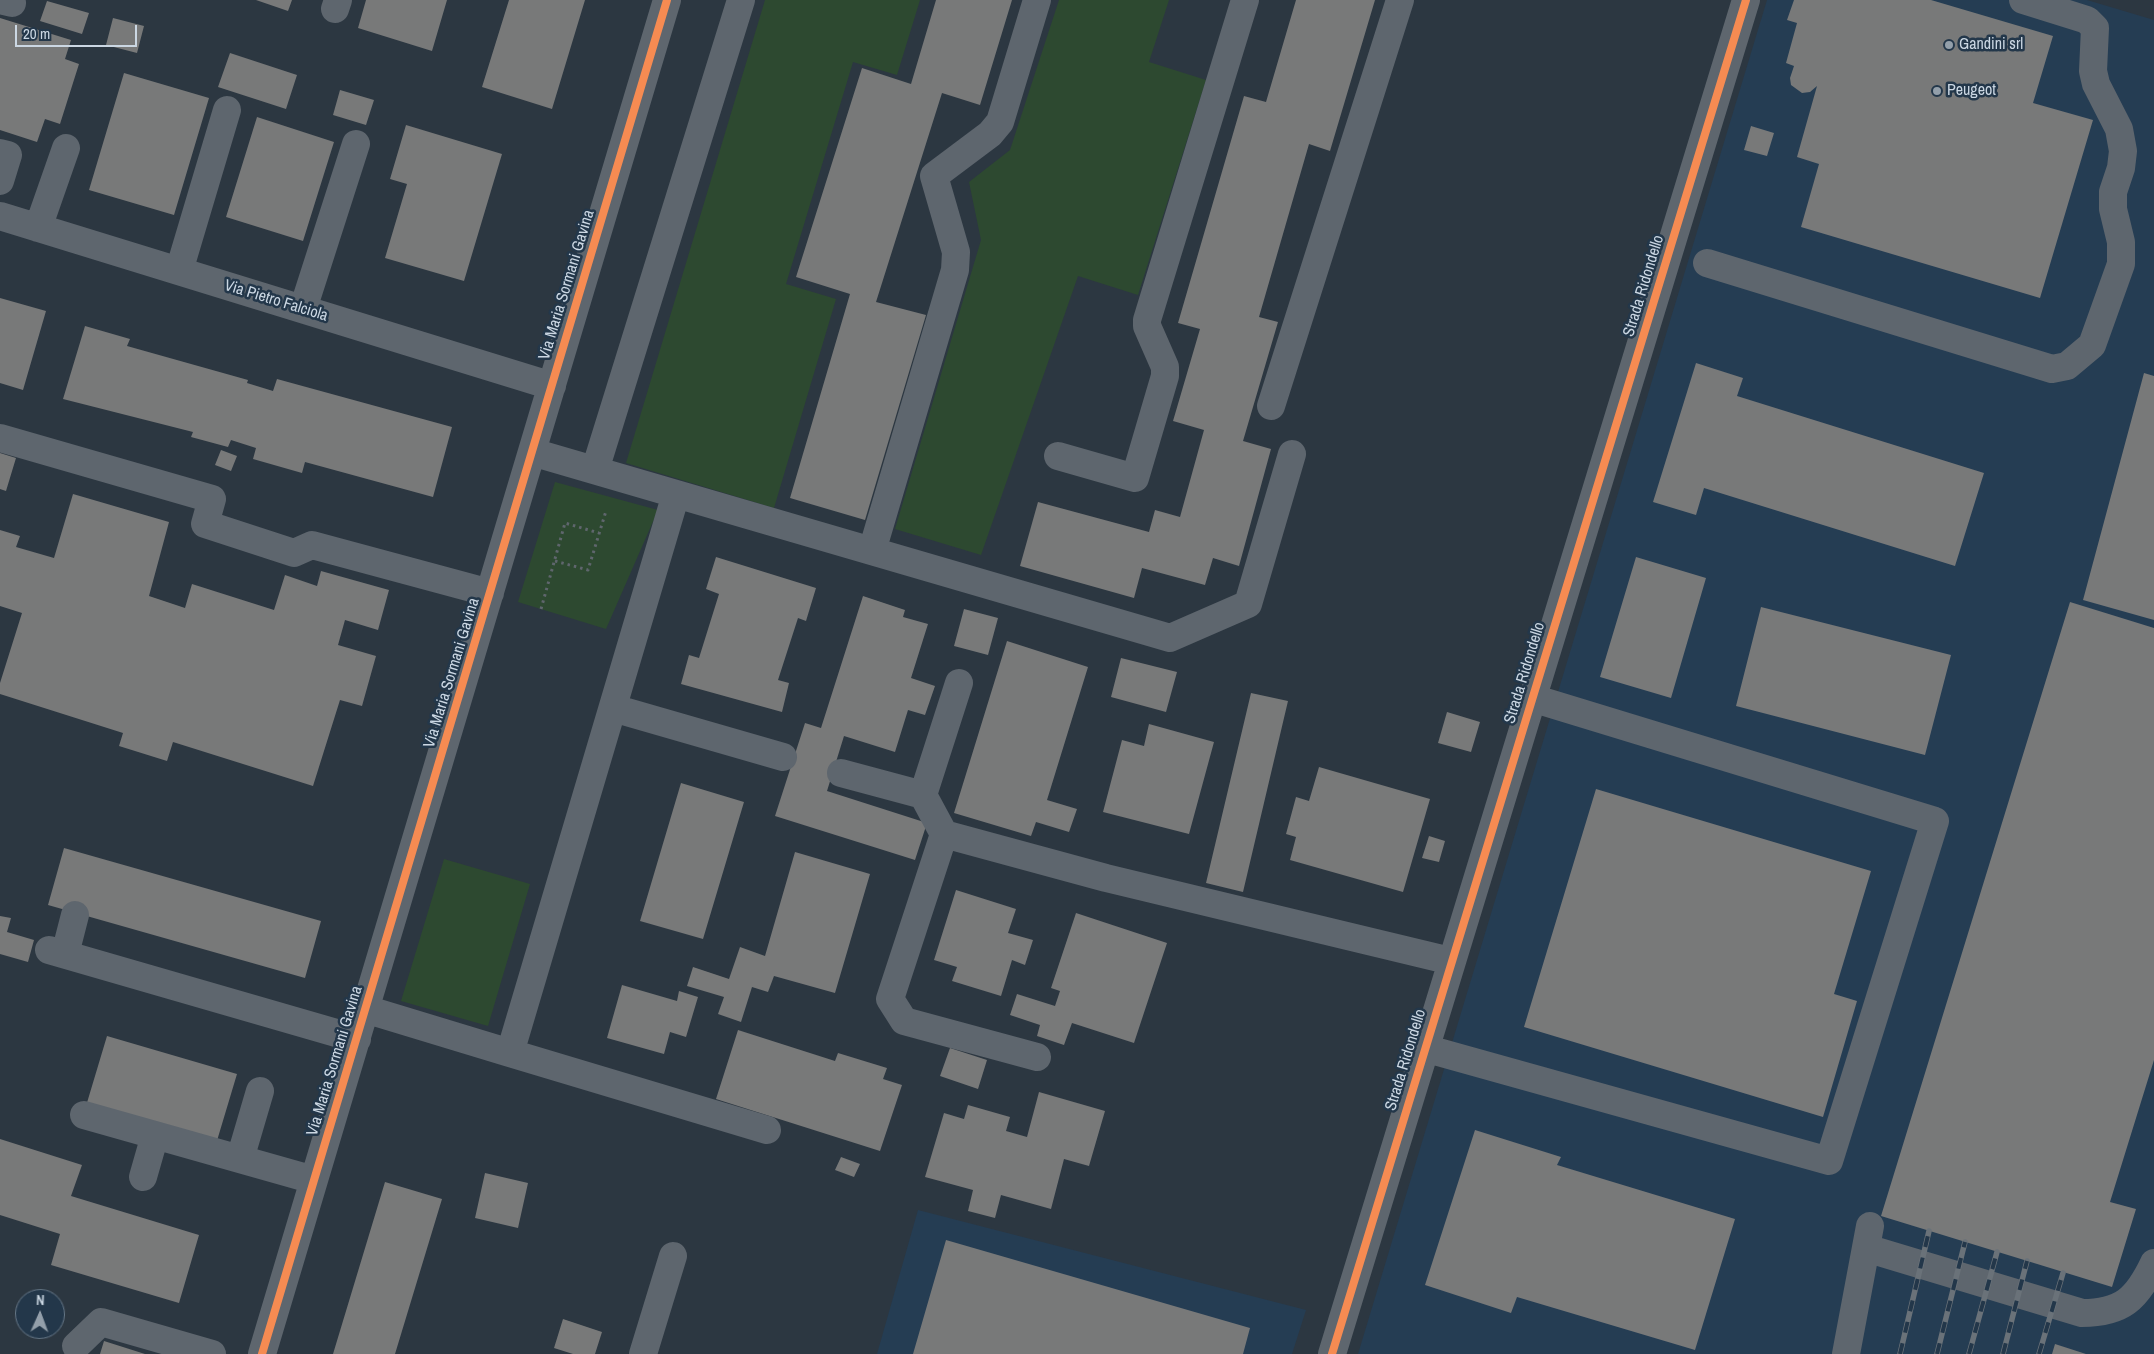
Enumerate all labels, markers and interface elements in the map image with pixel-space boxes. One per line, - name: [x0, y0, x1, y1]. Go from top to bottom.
- scale bar: [18, 15, 140, 47]
- text: 20 m: [23, 23, 50, 44]
- place label: Gandini srl: [1959, 35, 2023, 55]
- marker: Gandini srl: [1943, 39, 1955, 51]
- place label: Peugeot: [1947, 81, 1996, 101]
- marker: Peugeot: [1931, 85, 1943, 97]
- street label: Via Maria Sormani Gavina: [535, 208, 599, 362]
- street label: Strada Ridondello: [1619, 233, 1669, 339]
- street label: Via Pietro Falciola: [222, 276, 330, 326]
- street label: Via Maria Sormani Gavina: [420, 596, 484, 750]
- street label: Strada Ridondello: [1500, 620, 1550, 726]
- street label: Via Maria Sormani Gavina: [303, 984, 367, 1138]
- street label: Strada Ridondello: [1381, 1007, 1431, 1113]
- north arrow: [15, 1289, 65, 1339]
- text: N: [36, 1291, 45, 1309]

